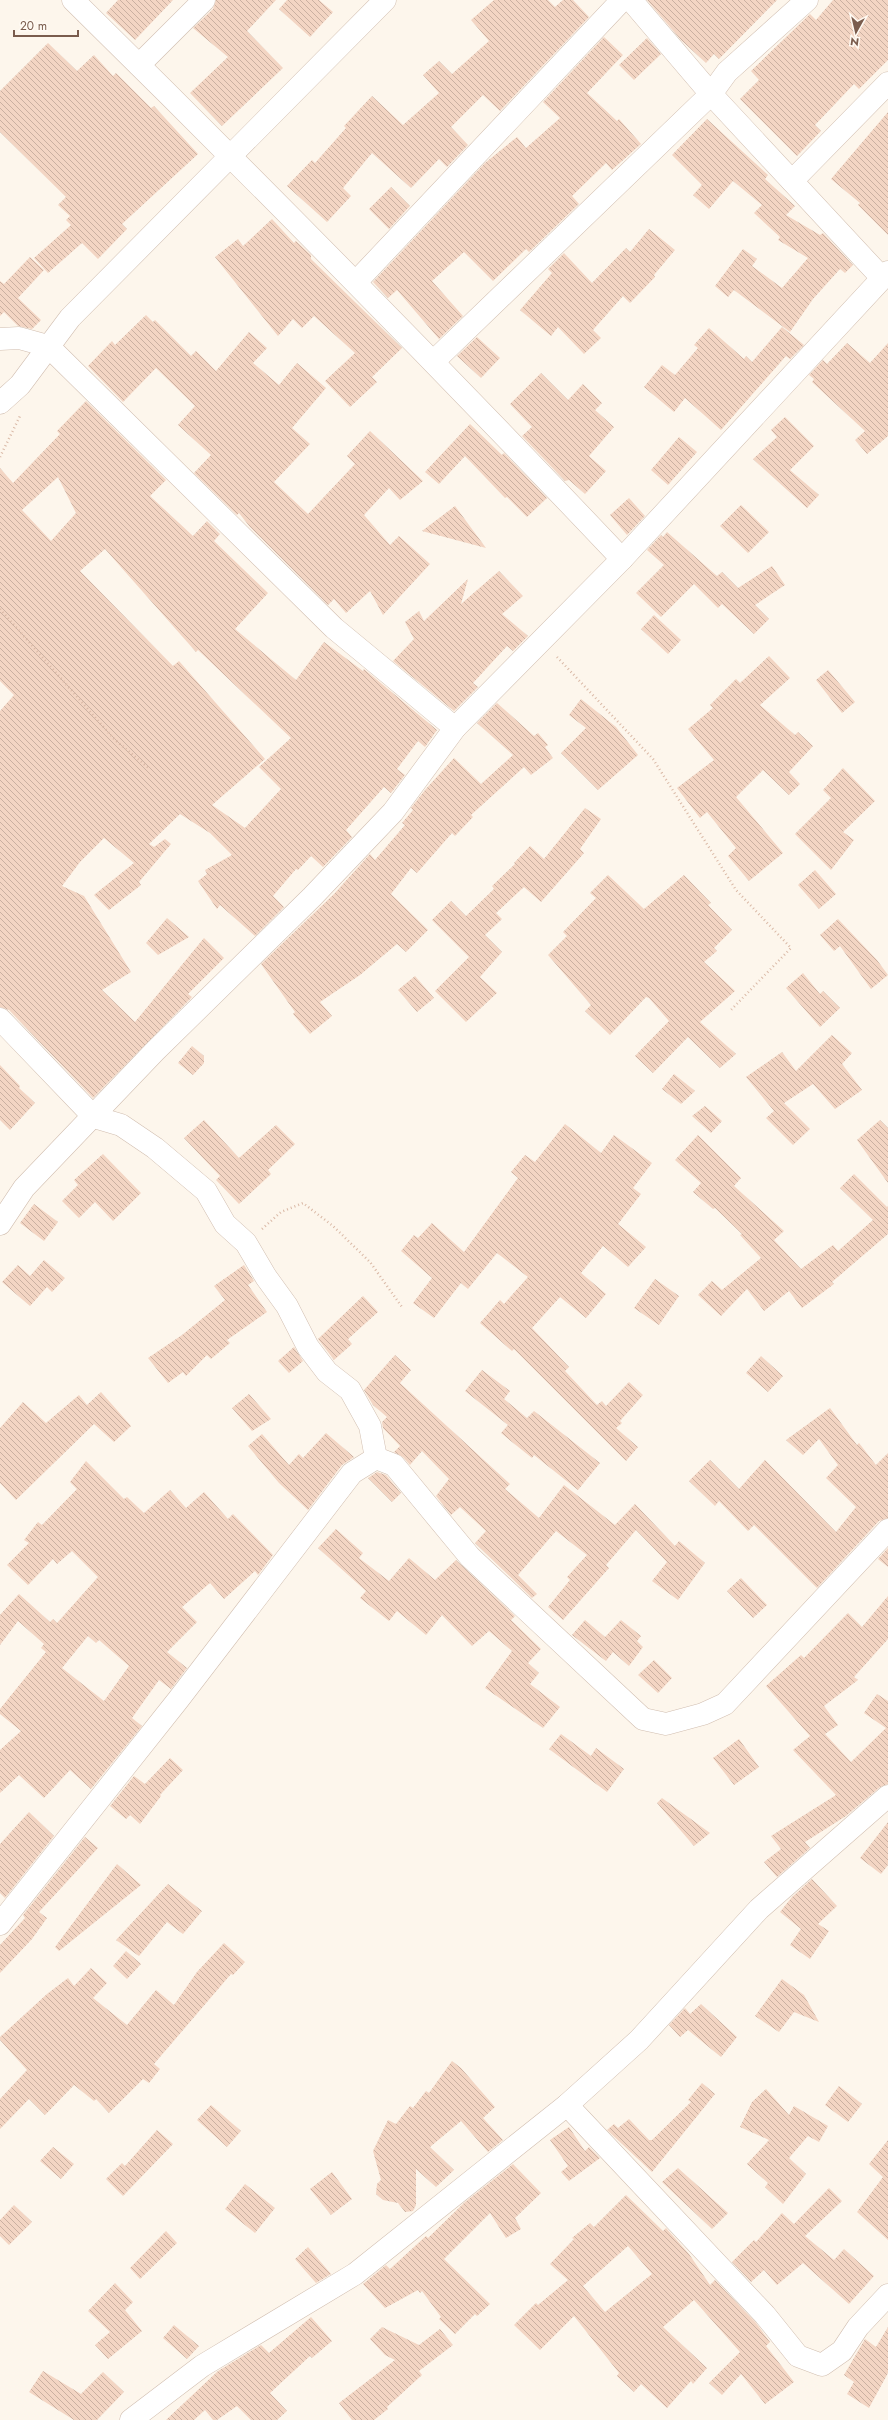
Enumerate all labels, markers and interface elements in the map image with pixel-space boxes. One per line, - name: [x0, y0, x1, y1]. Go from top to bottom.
- scale bar: [14, 12, 78, 38]
- north arrow: [836, 12, 876, 52]
- text: 20 m: [20, 17, 47, 35]
- text: N: [849, 33, 860, 50]

